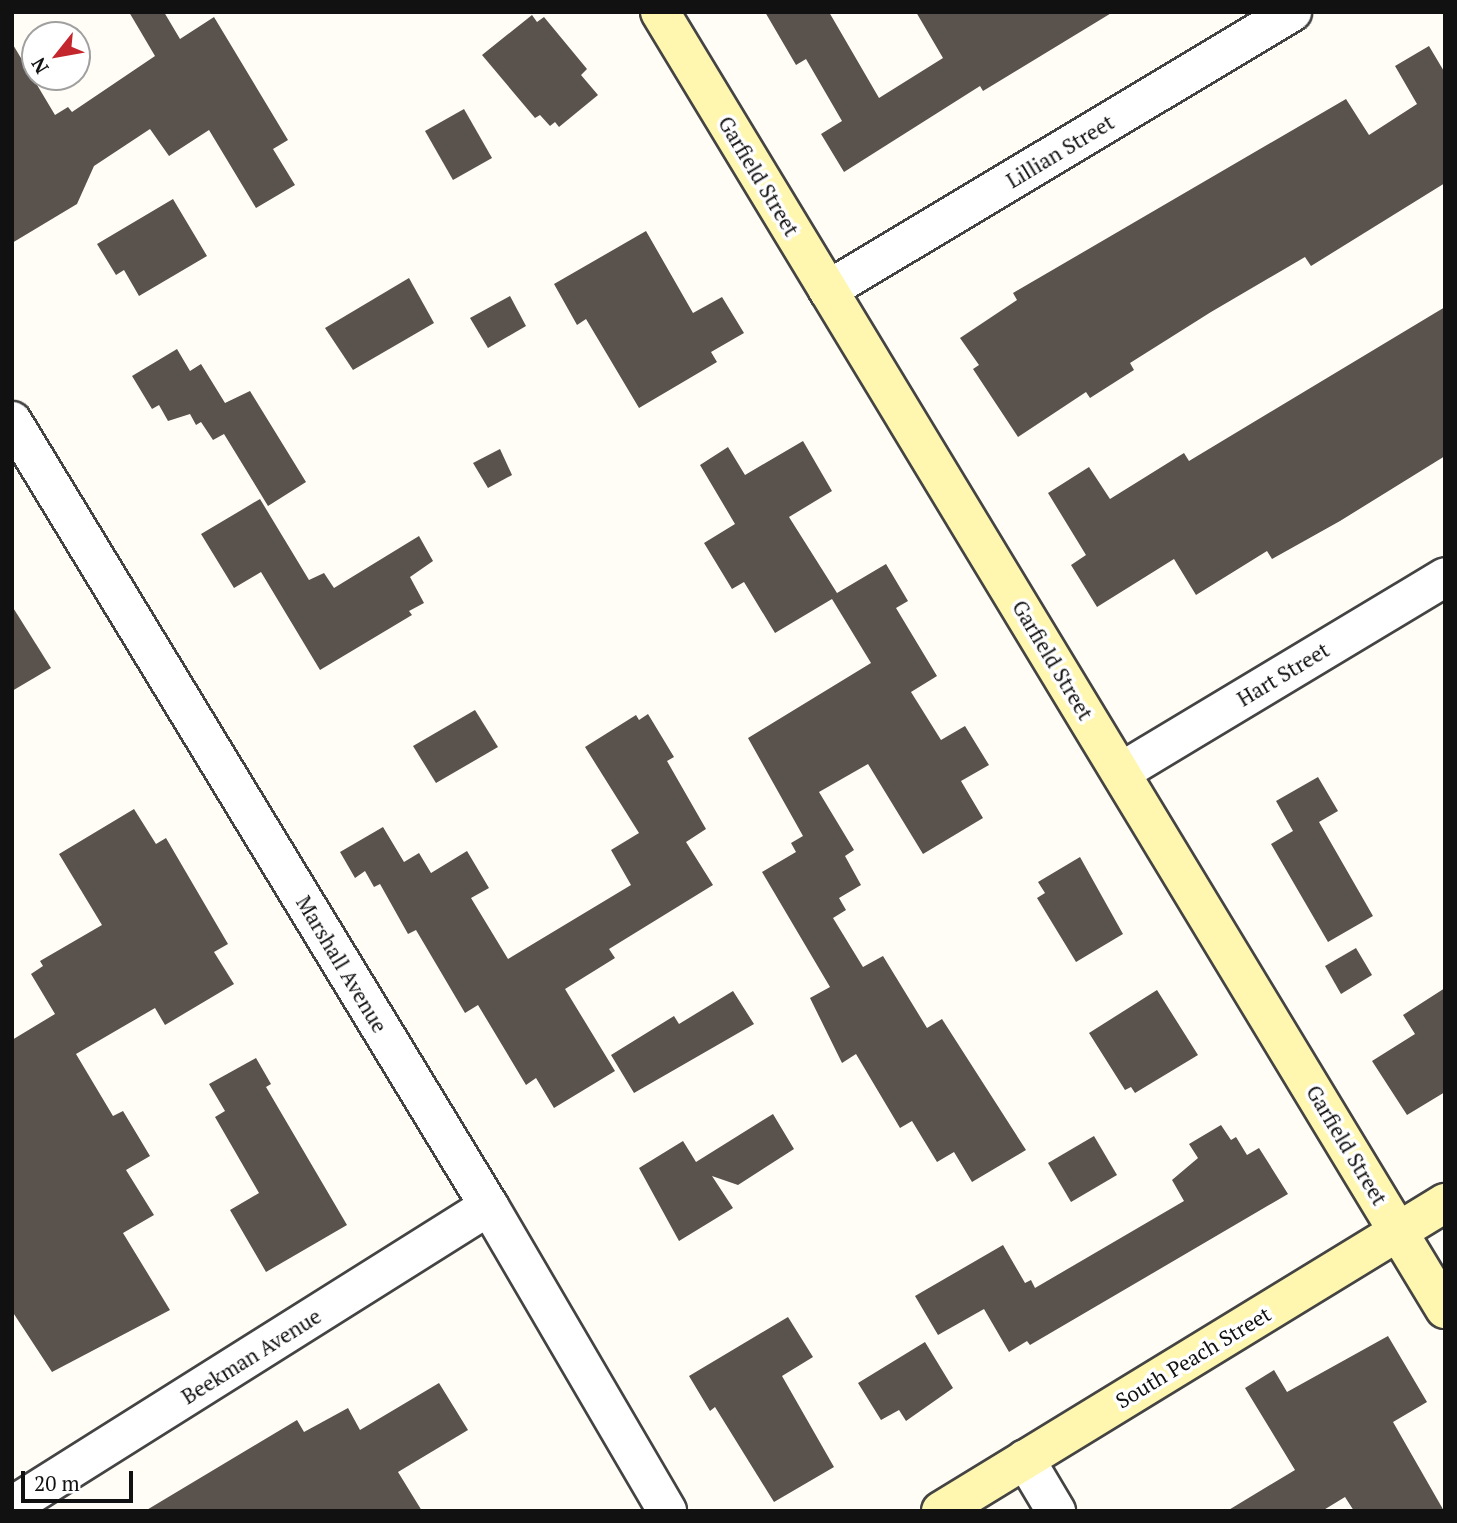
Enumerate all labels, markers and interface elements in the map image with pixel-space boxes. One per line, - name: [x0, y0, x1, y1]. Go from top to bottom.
- north arrow: [21, 21, 91, 91]
- text: N: [25, 53, 54, 79]
- street label: Lillian Street: [1002, 109, 1118, 193]
- street label: Garfield Street: [713, 111, 805, 241]
- street label: Garfield Street: [1007, 595, 1099, 725]
- street label: Hart Street: [1232, 637, 1334, 711]
- street label: Marshall Avenue: [291, 891, 393, 1037]
- street label: Garfield Street: [1301, 1080, 1393, 1210]
- street label: South Peach Street: [1111, 1301, 1275, 1413]
- street label: Beekman Avenue: [177, 1303, 325, 1409]
- scale bar: [24, 1456, 136, 1500]
- text: 20 m: [34, 1469, 80, 1497]

